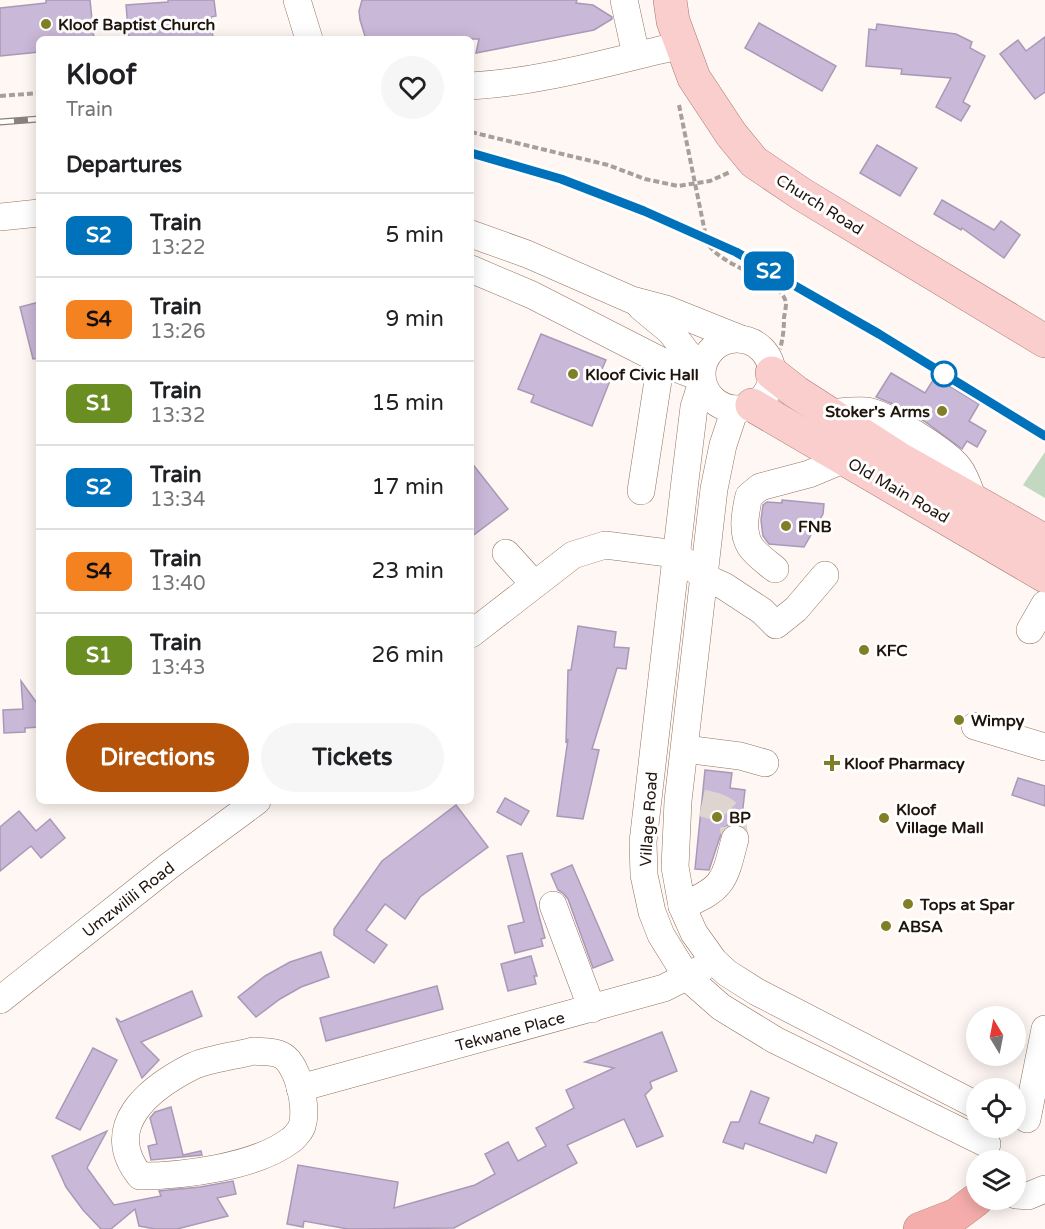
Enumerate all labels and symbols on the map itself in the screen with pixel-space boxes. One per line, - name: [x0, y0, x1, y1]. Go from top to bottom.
- place label: Kloof Baptist Church: [58, 15, 215, 35]
- marker: Kloof Baptist Church: [39, 17, 53, 31]
- street label: Church Road: [772, 170, 867, 240]
- line badge: S2: [742, 252, 796, 290]
- unlabelled marker: [931, 361, 957, 387]
- place label: Kloof Civic Hall: [585, 365, 699, 385]
- marker: Kloof Civic Hall: [566, 367, 580, 381]
- place label: Stoker's Arms: [825, 402, 930, 422]
- marker: Stoker's Arms: [935, 404, 949, 418]
- street label: Old Main Road: [844, 454, 953, 528]
- place label: FNB: [798, 517, 832, 537]
- marker: FNB: [779, 519, 793, 533]
- place label: KFC: [876, 641, 907, 661]
- marker: KFC: [857, 643, 871, 657]
- place label: Wimpy: [971, 711, 1025, 731]
- marker: Wimpy: [952, 713, 966, 727]
- place label: Kloof Pharmacy: [844, 754, 965, 774]
- marker: Kloof Pharmacy: [825, 756, 839, 770]
- street label: Village Road: [636, 771, 662, 867]
- place label: Kloof Village Mall: [896, 800, 984, 838]
- place label: BP: [729, 808, 751, 828]
- marker: BP: [710, 810, 724, 824]
- marker: Kloof Village Mall: [877, 811, 891, 825]
- street label: Umzwilili Road: [79, 858, 179, 942]
- place label: Tops at Spar: [919, 895, 1015, 915]
- marker: Tops at Spar: [901, 897, 915, 911]
- place label: ABSA: [898, 917, 943, 937]
- marker: ABSA: [879, 919, 893, 933]
- north arrow: [966, 1006, 1026, 1066]
- street label: Tekwane Place: [453, 1008, 567, 1056]

